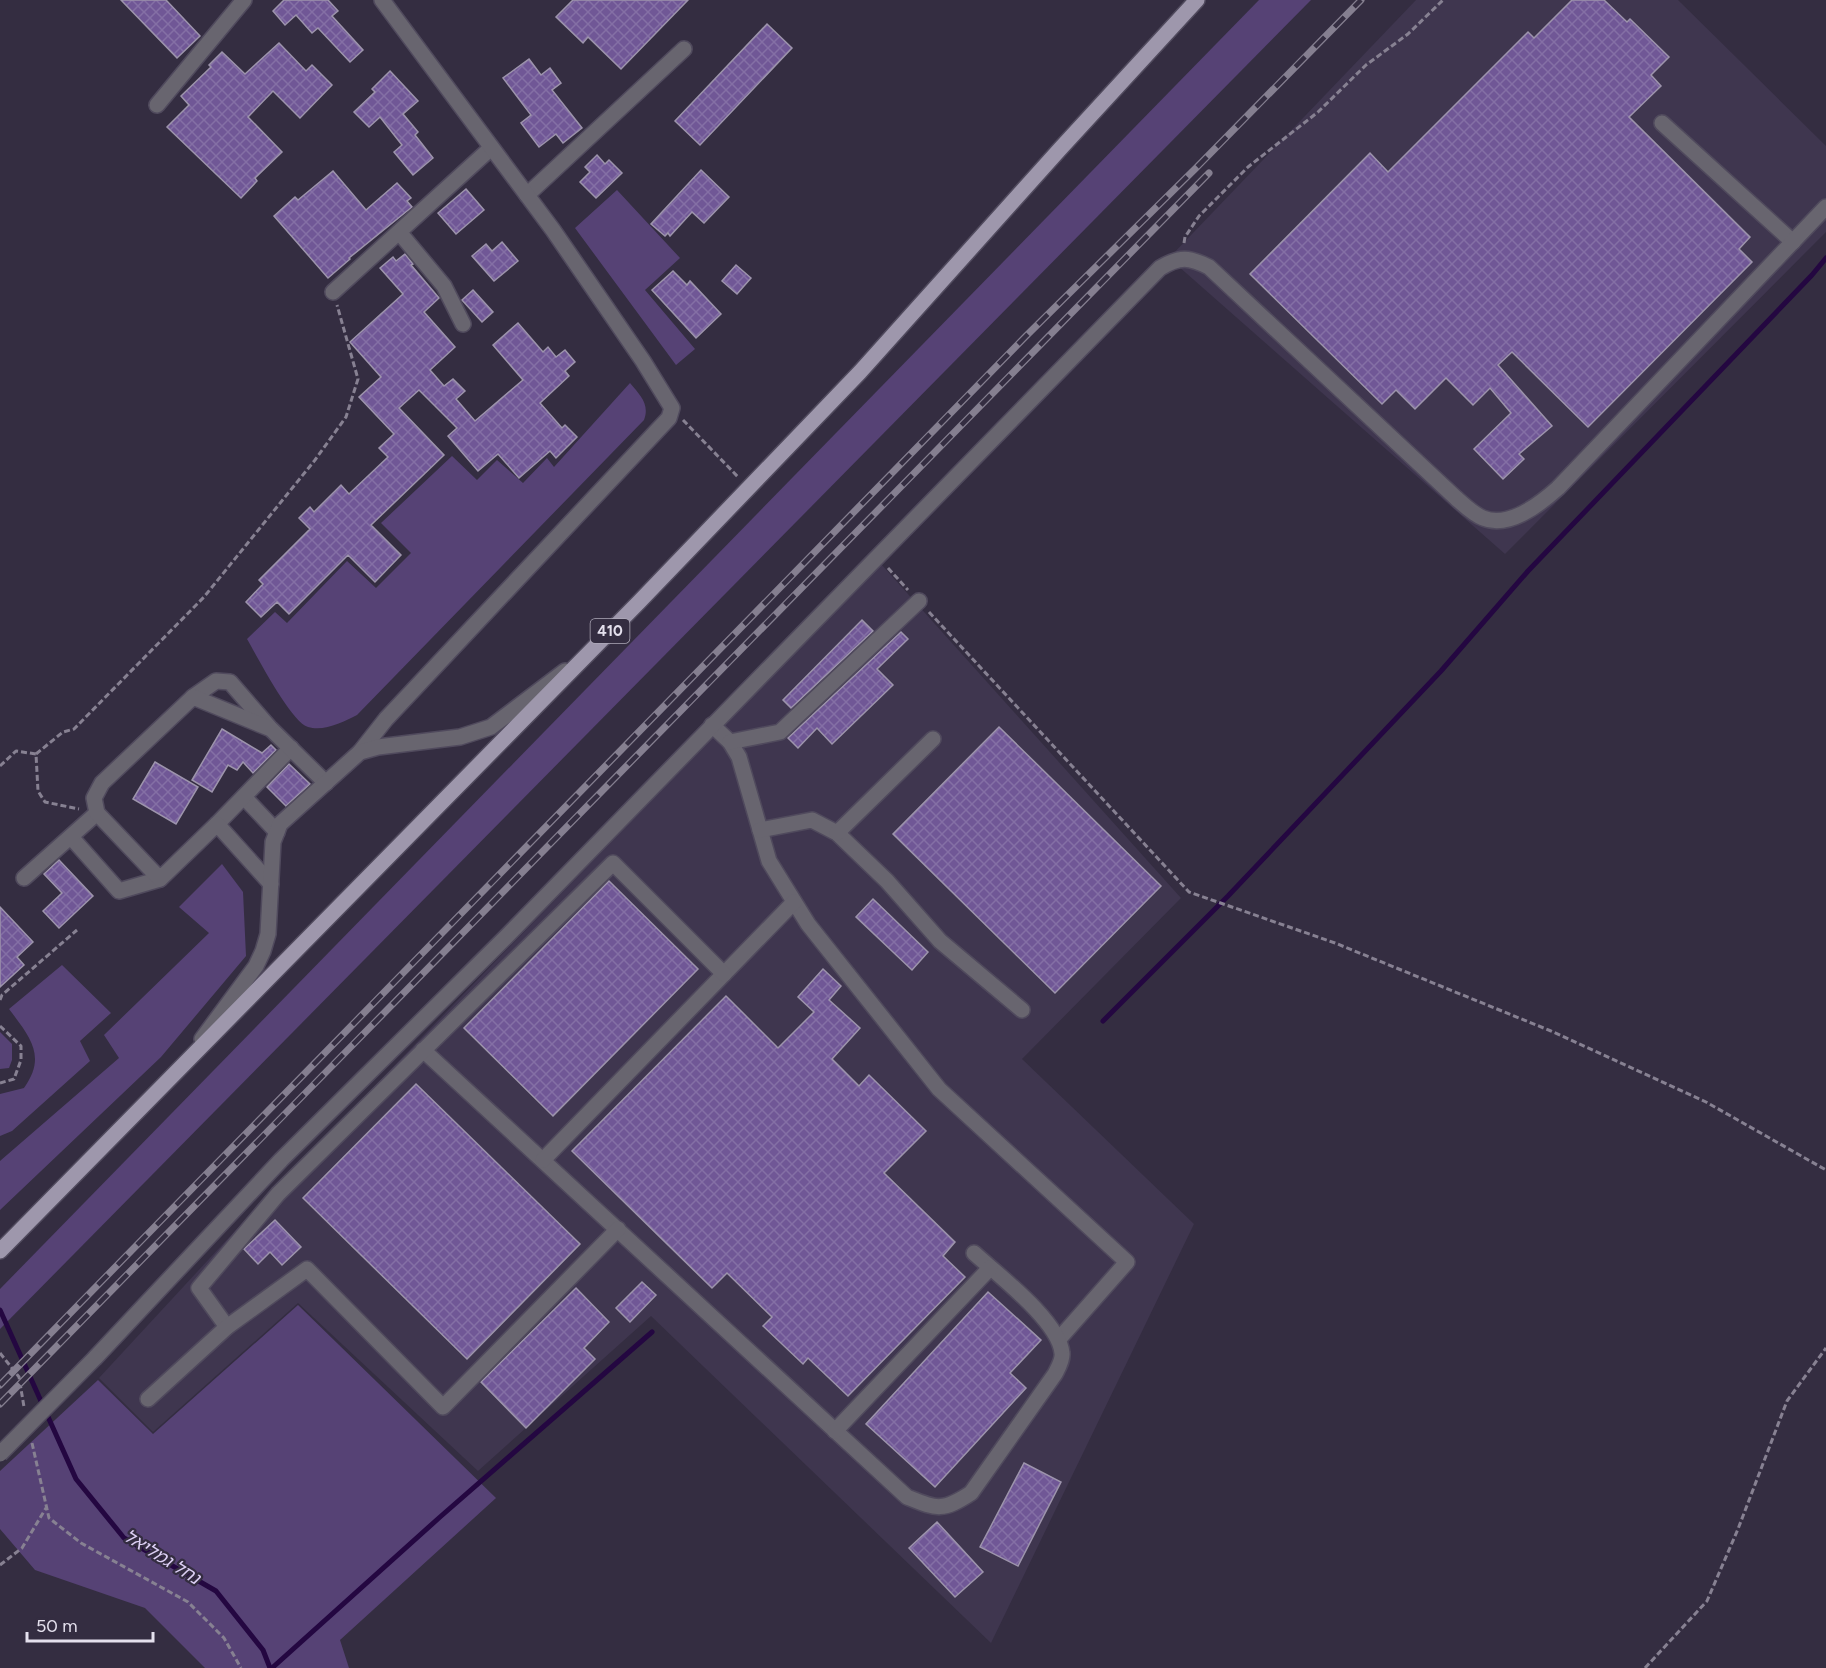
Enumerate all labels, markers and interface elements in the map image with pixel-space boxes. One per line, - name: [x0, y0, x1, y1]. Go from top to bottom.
- road number: 410: [590, 619, 630, 643]
- water label: נחל גמליאל: [120, 1525, 205, 1590]
- scale bar: [27, 1605, 153, 1643]
- text: 50 m: [36, 1615, 78, 1637]

